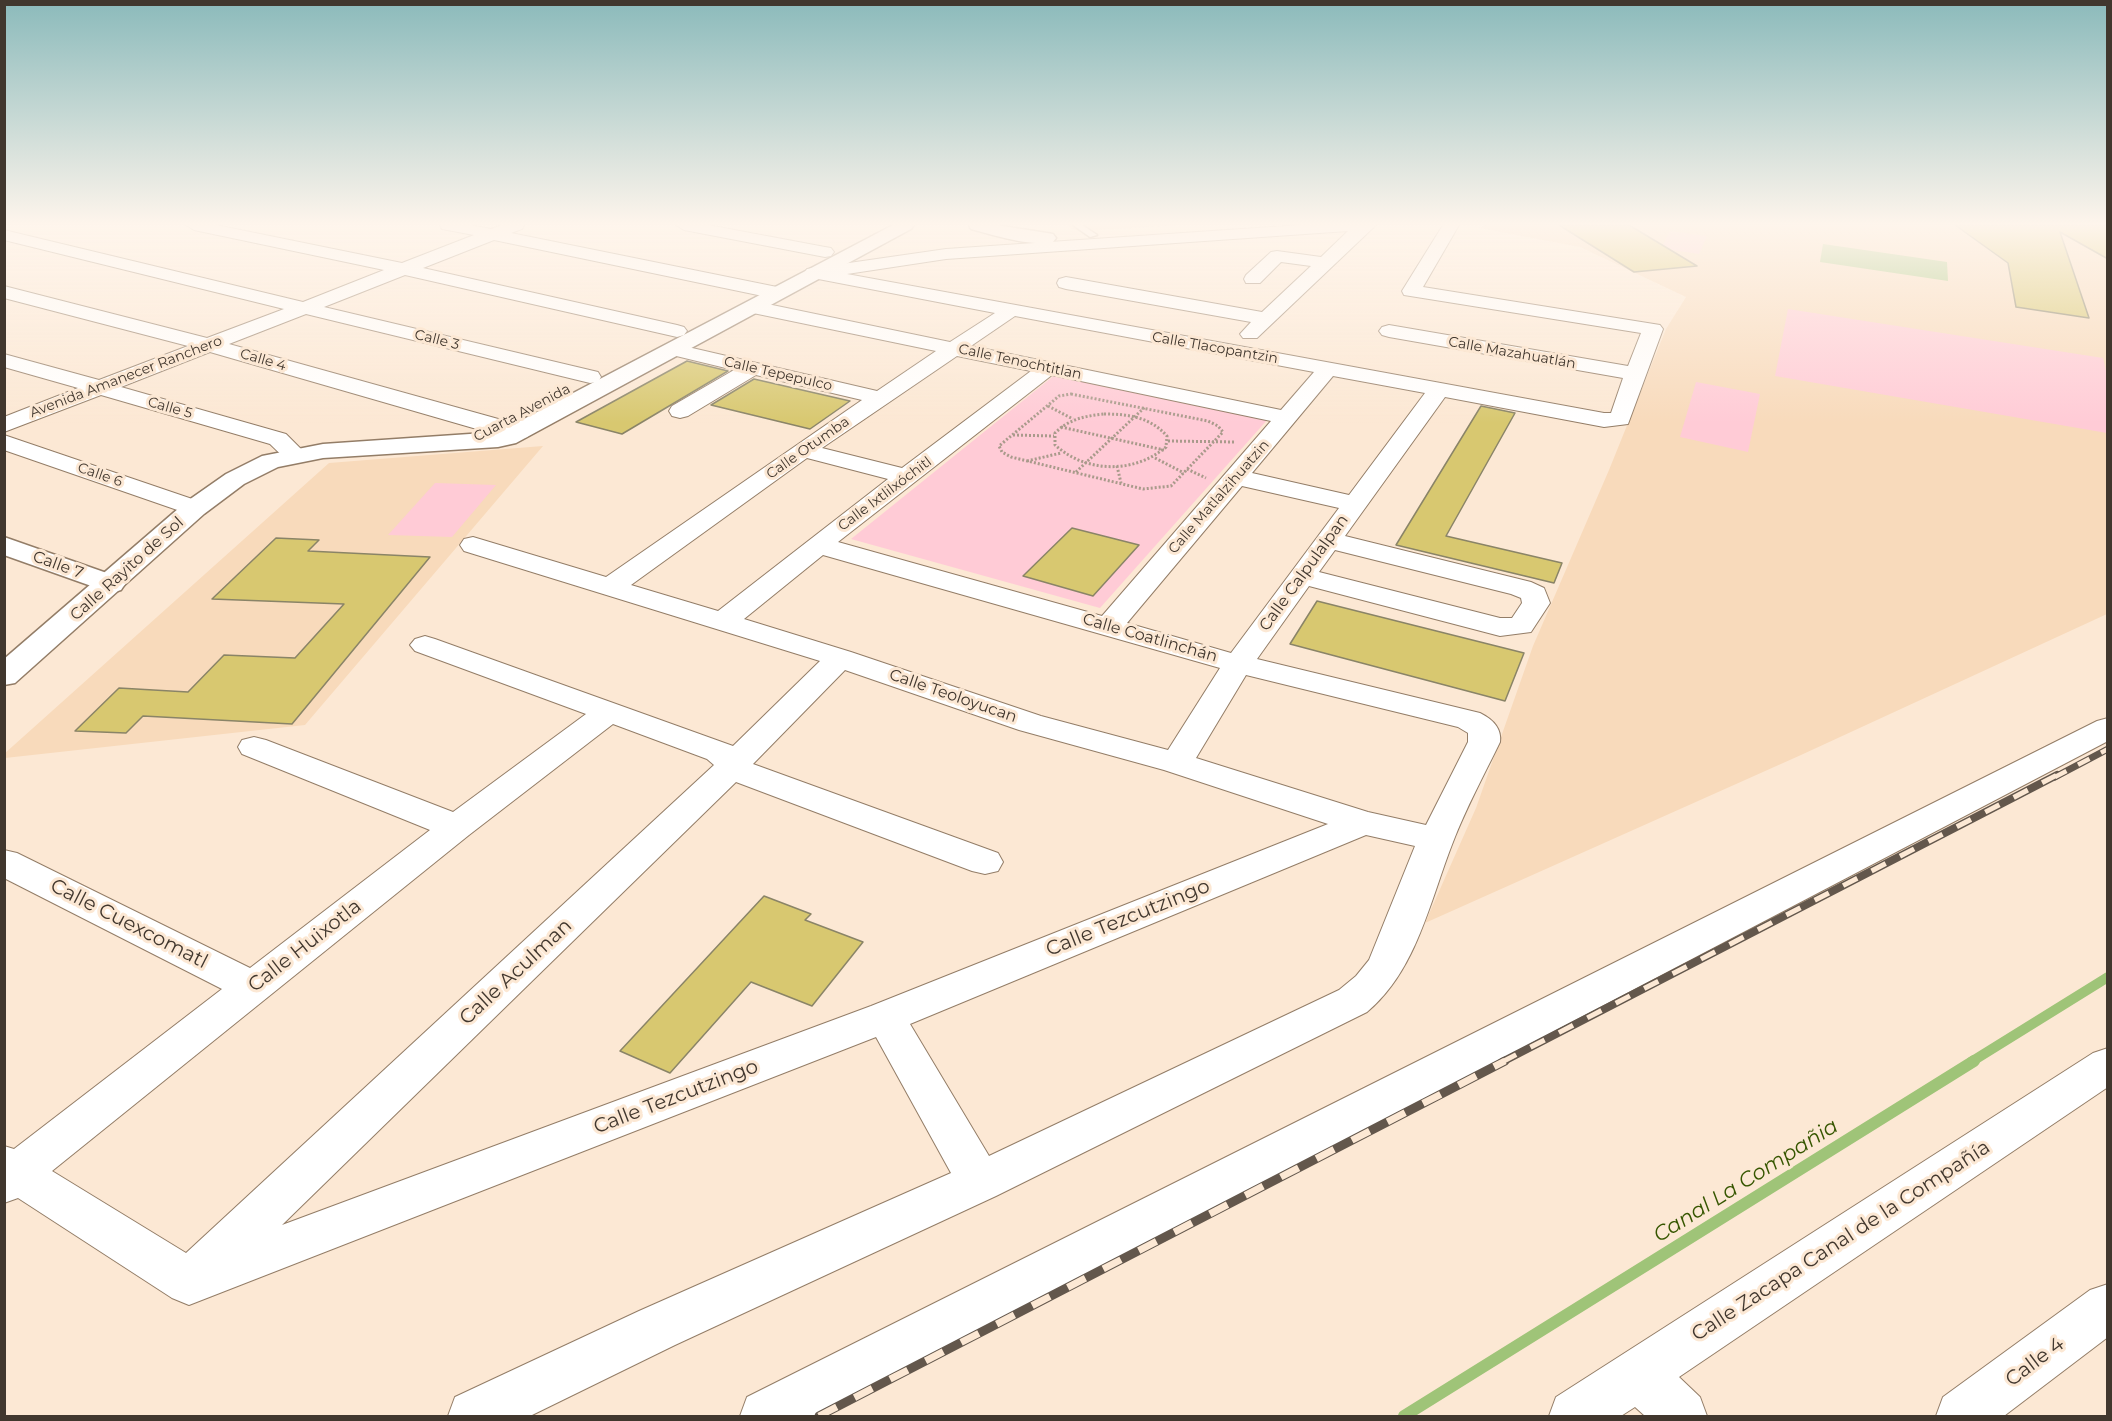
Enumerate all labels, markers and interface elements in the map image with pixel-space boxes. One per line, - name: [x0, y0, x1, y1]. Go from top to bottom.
- street label: Calle 3: [413, 326, 461, 354]
- street label: Calle Tlacopantzin: [1151, 329, 1279, 367]
- street label: Avenida Amanecer Ranchero: [28, 333, 224, 421]
- street label: Calle Mazahuatlán: [1447, 334, 1577, 372]
- street label: Calle Tenochtitlan: [957, 341, 1083, 383]
- street label: Calle 4: [238, 345, 288, 375]
- street label: Calle Tepepulco: [722, 353, 834, 395]
- street label: Cuarta Avenida: [471, 380, 573, 446]
- street label: Calle 5: [146, 394, 194, 422]
- street label: Calle Otumba: [763, 413, 853, 483]
- street label: Calle Matlalzihuatzin: [1165, 437, 1273, 557]
- street label: Calle Ixtlilxóchitl: [835, 453, 935, 535]
- street label: Calle 6: [75, 460, 125, 490]
- street label: Calle Calpulalpan: [1255, 511, 1353, 635]
- street label: Calle Rayito de Sol: [66, 513, 188, 625]
- street label: Calle 7: [30, 547, 86, 583]
- street label: Calle Coatlinchán: [1080, 610, 1220, 666]
- street label: Calle Teoloyucan: [887, 665, 1019, 727]
- street label: Calle Cuexcomatl: [46, 874, 212, 974]
- street label: Calle Tezcutzingo: [1043, 874, 1213, 962]
- street label: Calle Huixotla: [244, 894, 366, 998]
- street label: Calle Aculman: [455, 914, 577, 1030]
- street label: Calle Tezcutzingo: [590, 1055, 762, 1139]
- water label: Canal La Compañia: [1649, 1114, 1843, 1248]
- street label: Calle Zacapa Canal de la Compañía: [1687, 1135, 1995, 1347]
- street label: Calle 4: [2001, 1332, 2069, 1392]

